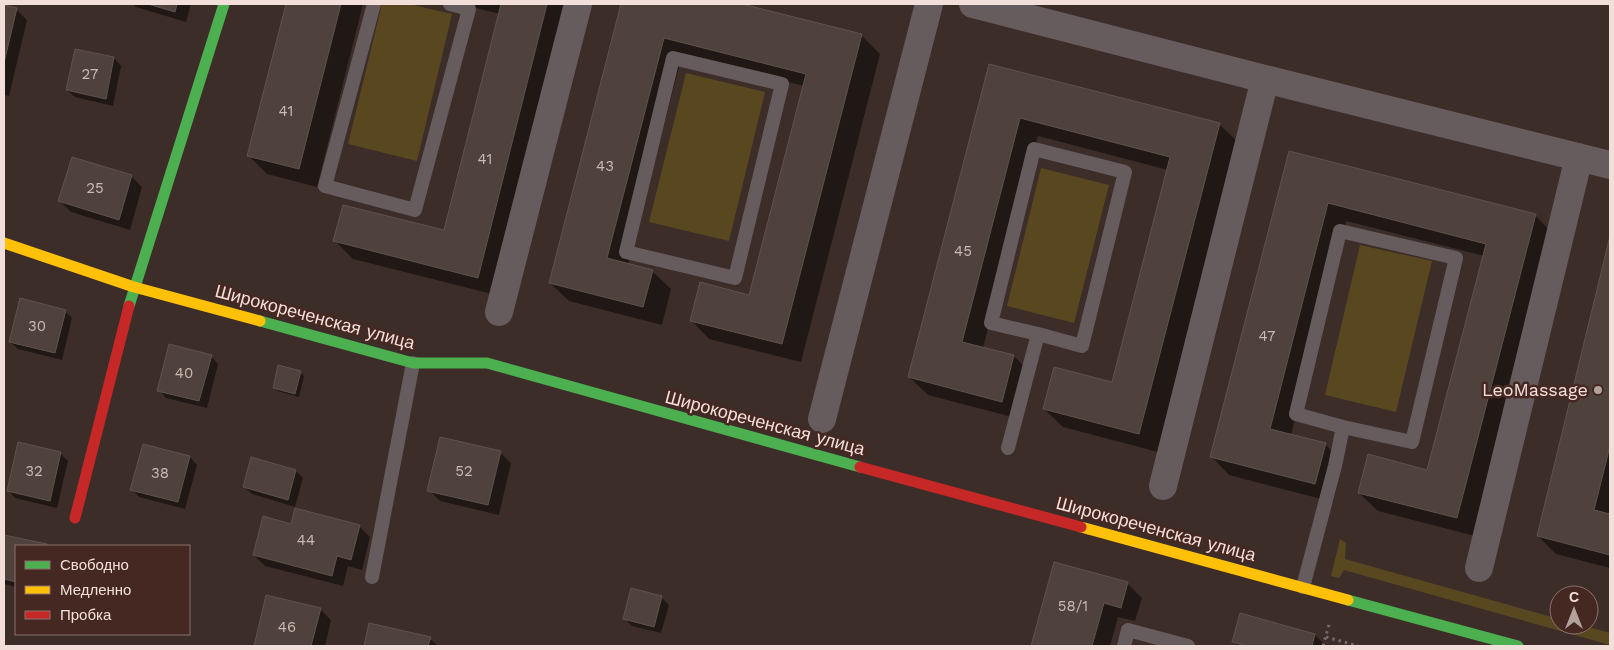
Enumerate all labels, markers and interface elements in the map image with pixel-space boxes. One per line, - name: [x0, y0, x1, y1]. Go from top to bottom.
- house number: 27: [82, 65, 98, 83]
- house number: 41: [279, 102, 293, 120]
- house number: 41: [478, 150, 492, 168]
- house number: 43: [596, 157, 614, 175]
- house number: 25: [86, 179, 104, 197]
- house number: 45: [954, 242, 972, 260]
- street label: Широкореченская улица: [213, 280, 418, 354]
- house number: 30: [28, 317, 46, 335]
- house number: 47: [1259, 327, 1275, 345]
- house number: 40: [175, 364, 193, 382]
- place label: LeoMassage: [1482, 379, 1588, 400]
- marker: LeoMassage: [1592, 384, 1604, 396]
- street label: Широкореченская улица: [663, 386, 868, 460]
- house number: 32: [25, 462, 43, 480]
- house number: 52: [455, 462, 473, 480]
- house number: 38: [151, 464, 169, 482]
- street label: Широкореченская улица: [1054, 492, 1259, 566]
- house number: 44: [297, 531, 315, 549]
- legend: [15, 545, 190, 635]
- text: Свободно: [60, 556, 129, 574]
- text: Медленно: [60, 581, 131, 599]
- north arrow: [1549, 585, 1599, 635]
- text: С: [1569, 589, 1579, 605]
- house number: 58/1: [1058, 597, 1088, 615]
- text: Пробка: [60, 606, 112, 624]
- house number: 46: [278, 618, 296, 636]

